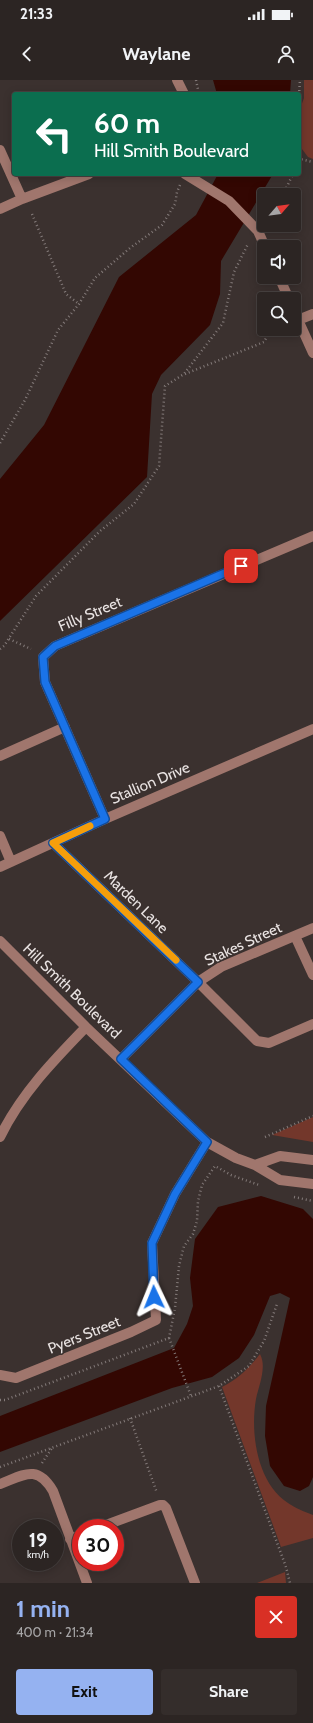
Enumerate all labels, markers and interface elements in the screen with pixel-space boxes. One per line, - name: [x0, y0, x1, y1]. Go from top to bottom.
- text: 21:33: [20, 5, 53, 23]
- icon: back: [16, 43, 38, 65]
- text: Waylane: [123, 43, 190, 65]
- icon: person: [275, 43, 297, 65]
- text: 60 m: [94, 106, 160, 140]
- icon: left: [28, 108, 80, 160]
- text: Hill Smith Boulevard: [94, 140, 249, 162]
- north arrow: [257, 188, 301, 232]
- map controls: [257, 188, 301, 336]
- button: sound: [257, 240, 301, 284]
- button: search: [257, 292, 301, 336]
- pin: [224, 549, 258, 583]
- icon: arrive: [230, 555, 252, 577]
- street label: Filly Street: [55, 593, 125, 635]
- street label: Stallion Drive: [107, 758, 193, 808]
- street label: Marden Lane: [100, 867, 172, 937]
- street label: Stakes Street: [202, 918, 284, 970]
- street label: Hill Smith Boulevard: [19, 940, 125, 1042]
- position arrow: [133, 1276, 175, 1318]
- street label: Pyers Street: [45, 1312, 123, 1358]
- speed limit sign: 30: [72, 1519, 124, 1571]
- text: 19: [29, 1528, 47, 1552]
- text: km/h: [27, 1548, 49, 1561]
- text: 1 min: [16, 1594, 70, 1623]
- button: close: [255, 1596, 297, 1638]
- text: 400 m · 21:34: [16, 1624, 93, 1640]
- button: Exit: [16, 1669, 153, 1715]
- button: Share: [161, 1669, 297, 1715]

